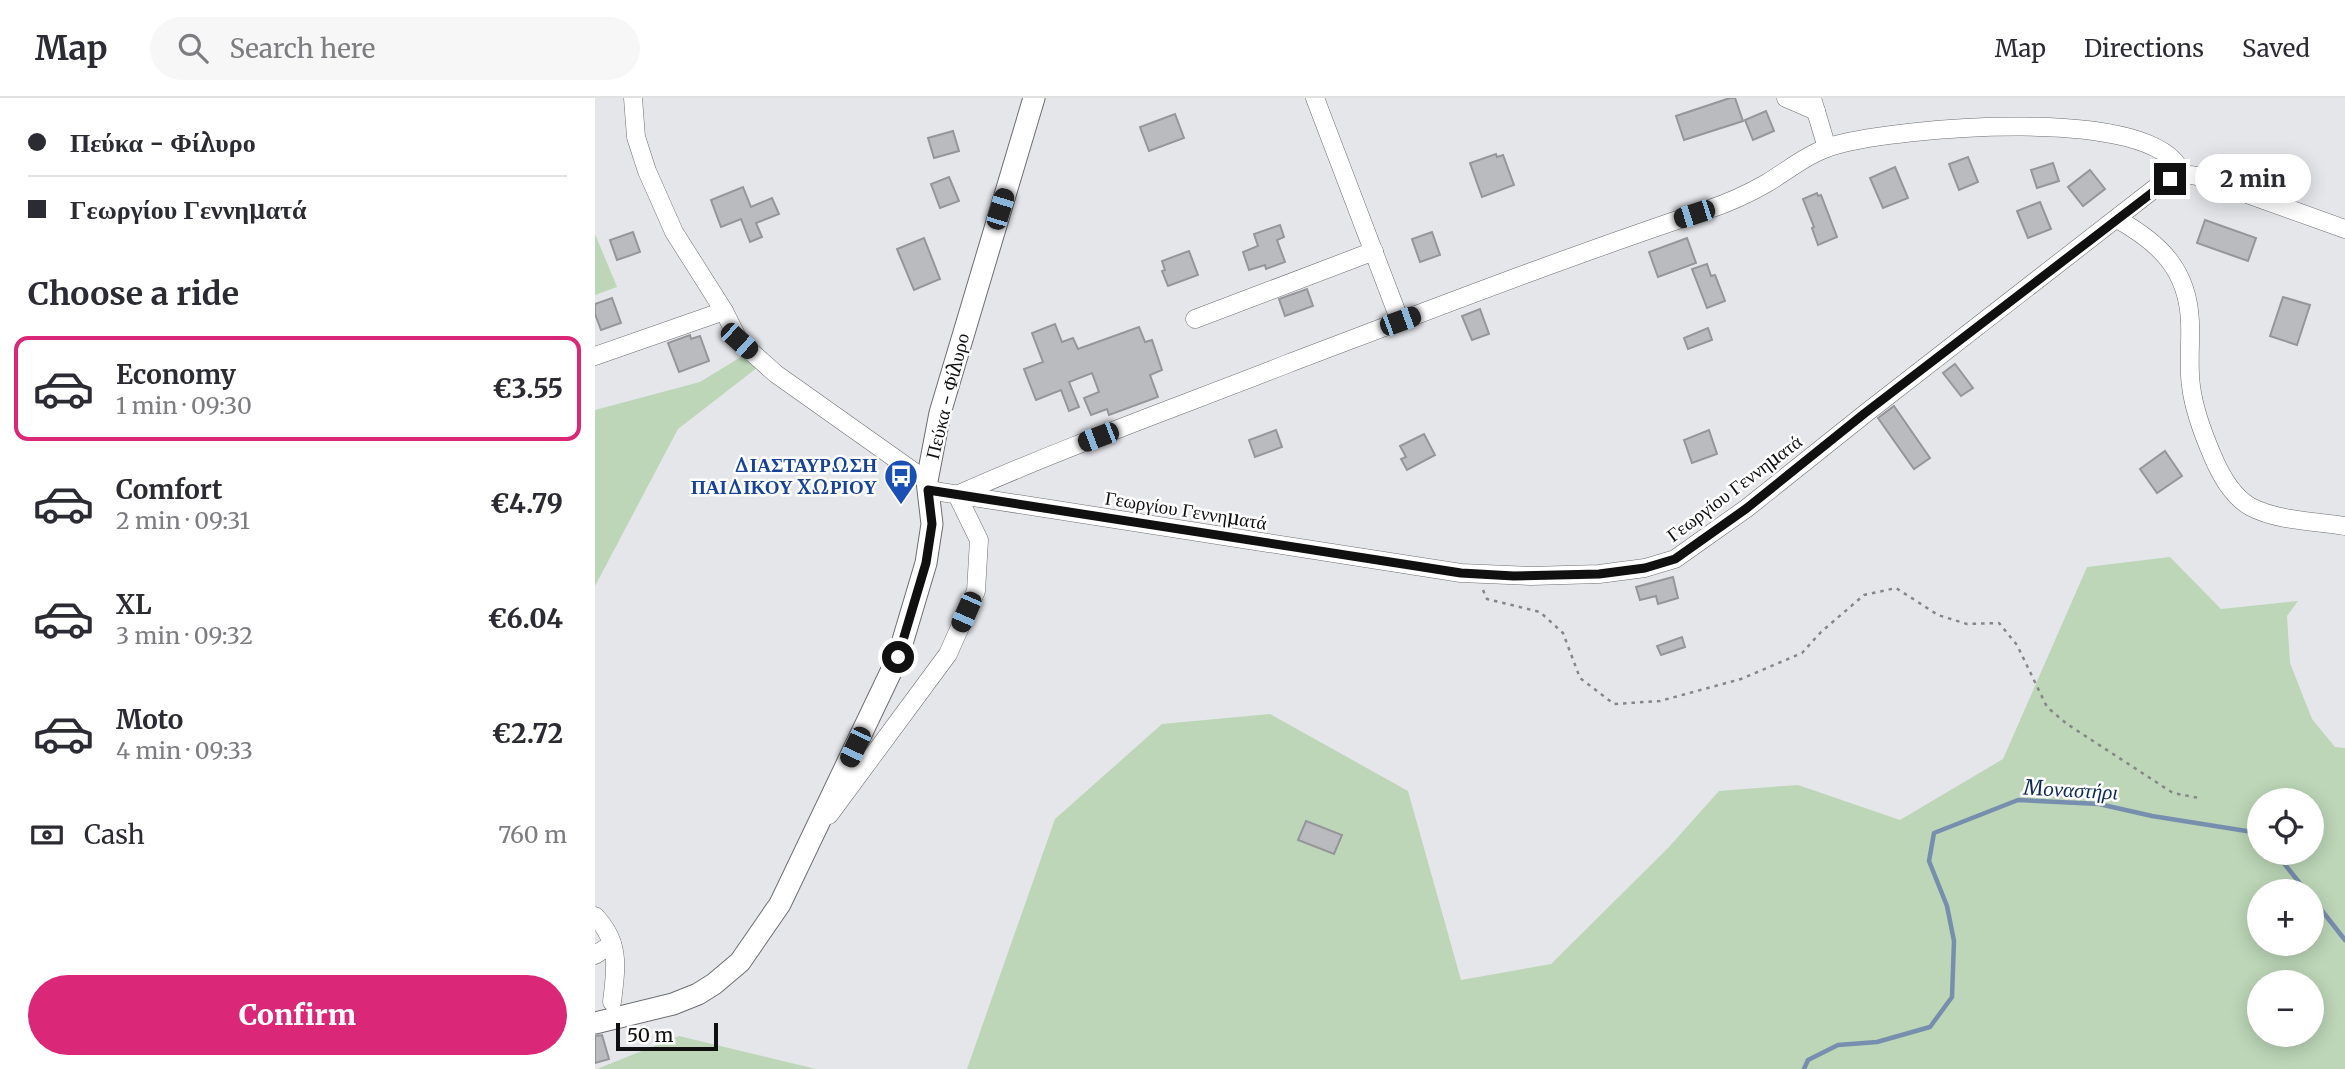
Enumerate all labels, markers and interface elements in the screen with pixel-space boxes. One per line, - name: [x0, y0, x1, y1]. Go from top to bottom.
- search box: [150, 17, 640, 80]
- text: Map: [35, 28, 108, 69]
- icon: search: [174, 29, 212, 67]
- text: Search here: [230, 32, 375, 65]
- text: Map: [1995, 33, 2046, 64]
- text: Directions: [2084, 33, 2204, 64]
- text: Saved: [2242, 33, 2310, 64]
- text: Πεύκα - Φίλυρο: [70, 126, 256, 159]
- callout: 2 min: [2195, 154, 2310, 204]
- route end: [2154, 163, 2186, 195]
- text: 2 min: [2220, 164, 2286, 193]
- car: [984, 186, 1017, 232]
- text: Γεωργίου Γεννηματά: [70, 193, 307, 226]
- car: [1671, 198, 1718, 230]
- text: Choose a ride: [28, 274, 239, 314]
- car: [1377, 304, 1424, 338]
- car: [717, 319, 762, 363]
- street label: Πεύκα - Φίλυρο: [920, 331, 974, 461]
- icon: car: [32, 357, 95, 420]
- text: Economy: [116, 358, 236, 391]
- text: €3.55: [492, 372, 563, 405]
- text: 1 min · 09:30: [116, 391, 252, 420]
- car: [1075, 420, 1122, 454]
- street label: Γεωργίου Γεννηματά: [1662, 429, 1806, 547]
- place label: ΔΙΑΣΤΑΥΡΩΣΗ ΠΑΙΔΙΚΟΥ ΧΩΡΙΟΥ: [691, 453, 877, 499]
- bus stop icon: ΔΙΑΣΤΑΥΡΩΣΗ ΠΑΙΔΙΚΟΥ ΧΩΡΙΟΥ: [882, 457, 920, 506]
- icon: car: [32, 472, 95, 535]
- text: Comfort: [116, 473, 222, 506]
- street label: Γεωργίου Γεννηματά: [1103, 485, 1269, 535]
- text: €4.79: [490, 487, 563, 520]
- text: 2 min · 09:31: [116, 506, 250, 535]
- icon: car: [32, 587, 95, 650]
- text: XL: [116, 588, 152, 621]
- car: [948, 589, 985, 635]
- text: €6.04: [488, 602, 563, 635]
- text: 3 min · 09:32: [116, 621, 253, 650]
- route start: [882, 641, 914, 673]
- icon: car: [32, 702, 95, 765]
- text: Moto: [116, 703, 183, 736]
- text: €2.72: [492, 717, 563, 750]
- car: [837, 724, 874, 770]
- text: 4 min · 09:33: [116, 736, 253, 765]
- water label: Μοναστήρι: [2022, 773, 2119, 805]
- map controls: [2247, 788, 2324, 1047]
- button: locate: [2247, 788, 2324, 865]
- icon: cash: [28, 816, 66, 854]
- text: Cash: [84, 818, 145, 851]
- text: 760 m: [498, 820, 567, 849]
- button: +: [2247, 879, 2324, 956]
- button: −: [2247, 970, 2324, 1047]
- button: Confirm: [28, 975, 567, 1055]
- scale bar: [616, 1020, 717, 1052]
- text: 50 m: [627, 1023, 673, 1047]

